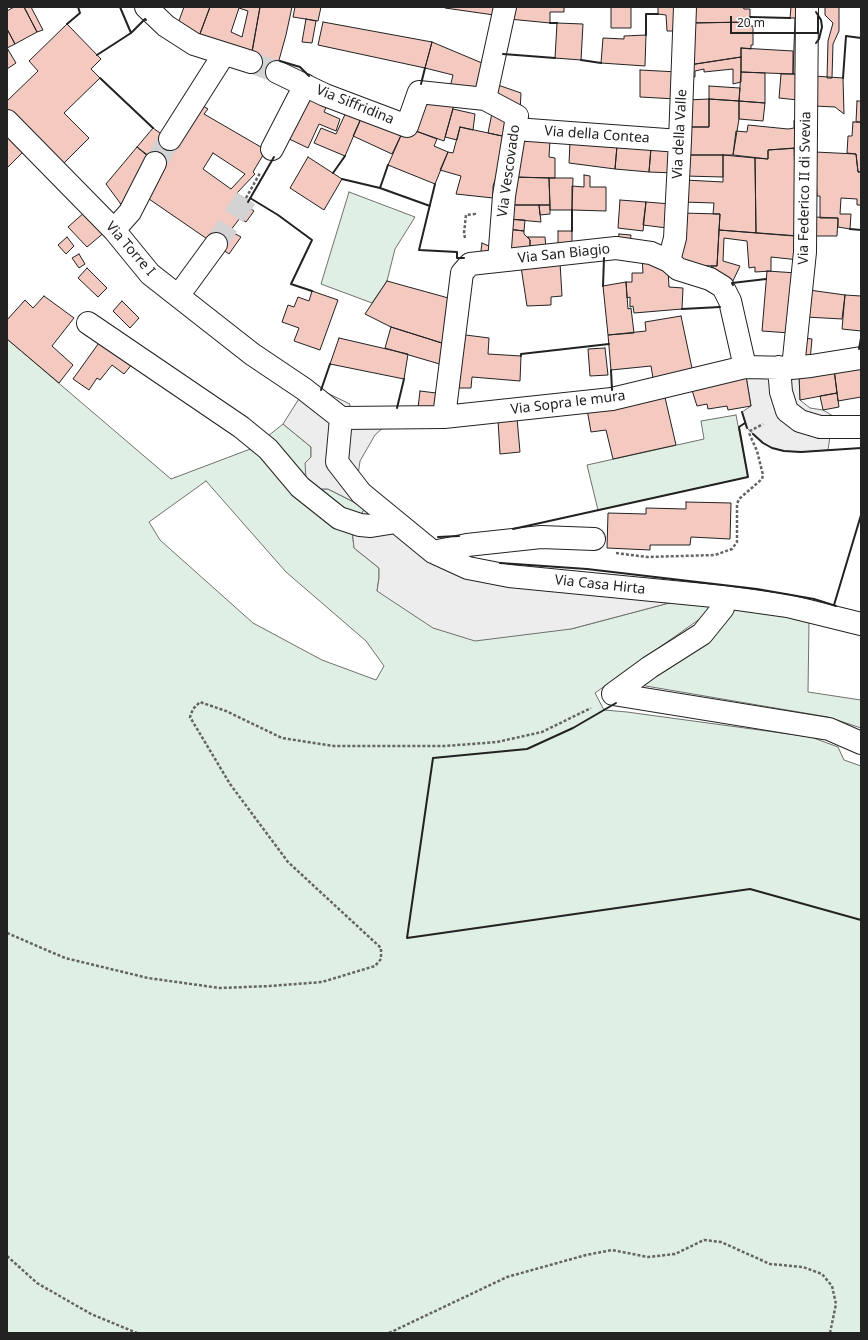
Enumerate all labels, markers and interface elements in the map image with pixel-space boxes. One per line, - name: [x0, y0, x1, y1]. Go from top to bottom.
- scale bar: [732, 8, 821, 34]
- text: 20 m: [737, 14, 765, 31]
- street label: Via Siffridina: [314, 82, 396, 128]
- street label: Via della Valle: [669, 89, 691, 179]
- street label: Via Federico II di Svevia: [795, 111, 815, 265]
- street label: Via della Contea: [544, 123, 650, 147]
- street label: Via Vescovado: [494, 124, 524, 218]
- street label: Via Torre I: [102, 218, 158, 280]
- street label: Via San Biagio: [517, 241, 611, 267]
- street label: Via Sopra le mura: [510, 388, 626, 418]
- street label: Via Casa Hirta: [554, 572, 646, 598]

